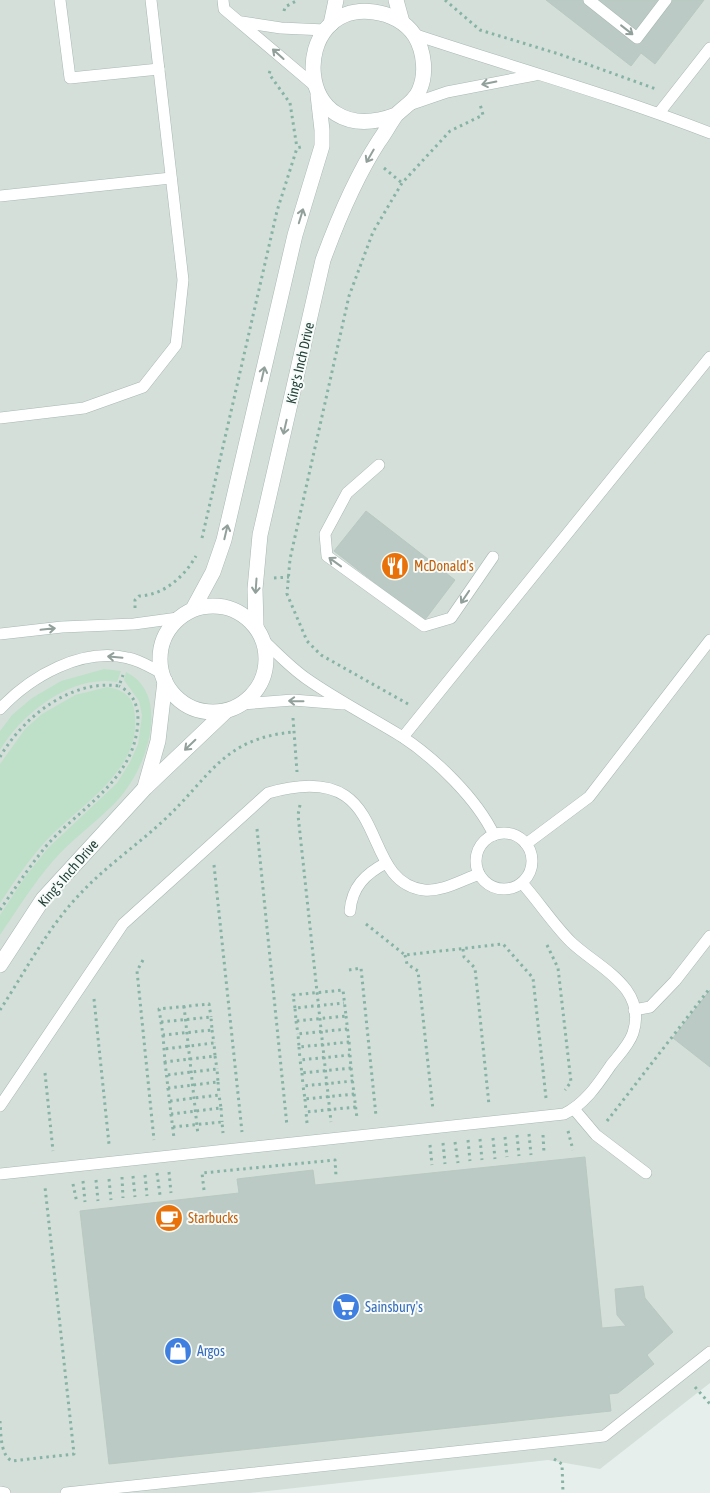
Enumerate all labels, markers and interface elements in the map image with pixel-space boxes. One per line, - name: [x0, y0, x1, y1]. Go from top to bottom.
- one-way arrow: [620, 25, 634, 35]
- one-way arrow: [272, 48, 285, 60]
- one-way arrow: [481, 79, 497, 88]
- one-way arrow: [364, 148, 374, 163]
- one-way arrow: [297, 209, 307, 225]
- street label: King's Inch Drive: [283, 321, 317, 405]
- one-way arrow: [259, 367, 268, 383]
- one-way arrow: [280, 418, 289, 434]
- one-way arrow: [222, 525, 231, 541]
- restaurant icon: McDonald's: [380, 551, 410, 581]
- one-way arrow: [328, 557, 342, 567]
- place label: McDonald's: [414, 558, 474, 574]
- one-way arrow: [251, 578, 260, 594]
- one-way arrow: [460, 590, 470, 604]
- one-way arrow: [40, 624, 56, 634]
- one-way arrow: [107, 652, 123, 661]
- one-way arrow: [288, 696, 304, 706]
- one-way arrow: [184, 739, 197, 751]
- street label: King's Inch Drive: [35, 836, 101, 910]
- cafe icon: Starbucks: [154, 1203, 184, 1233]
- place label: Starbucks: [188, 1210, 238, 1226]
- supermarket icon: Sainsbury's: [331, 1292, 361, 1322]
- place label: Sainsbury's: [365, 1299, 423, 1315]
- shop icon: Argos: [163, 1336, 193, 1366]
- place label: Argos: [197, 1343, 225, 1359]

